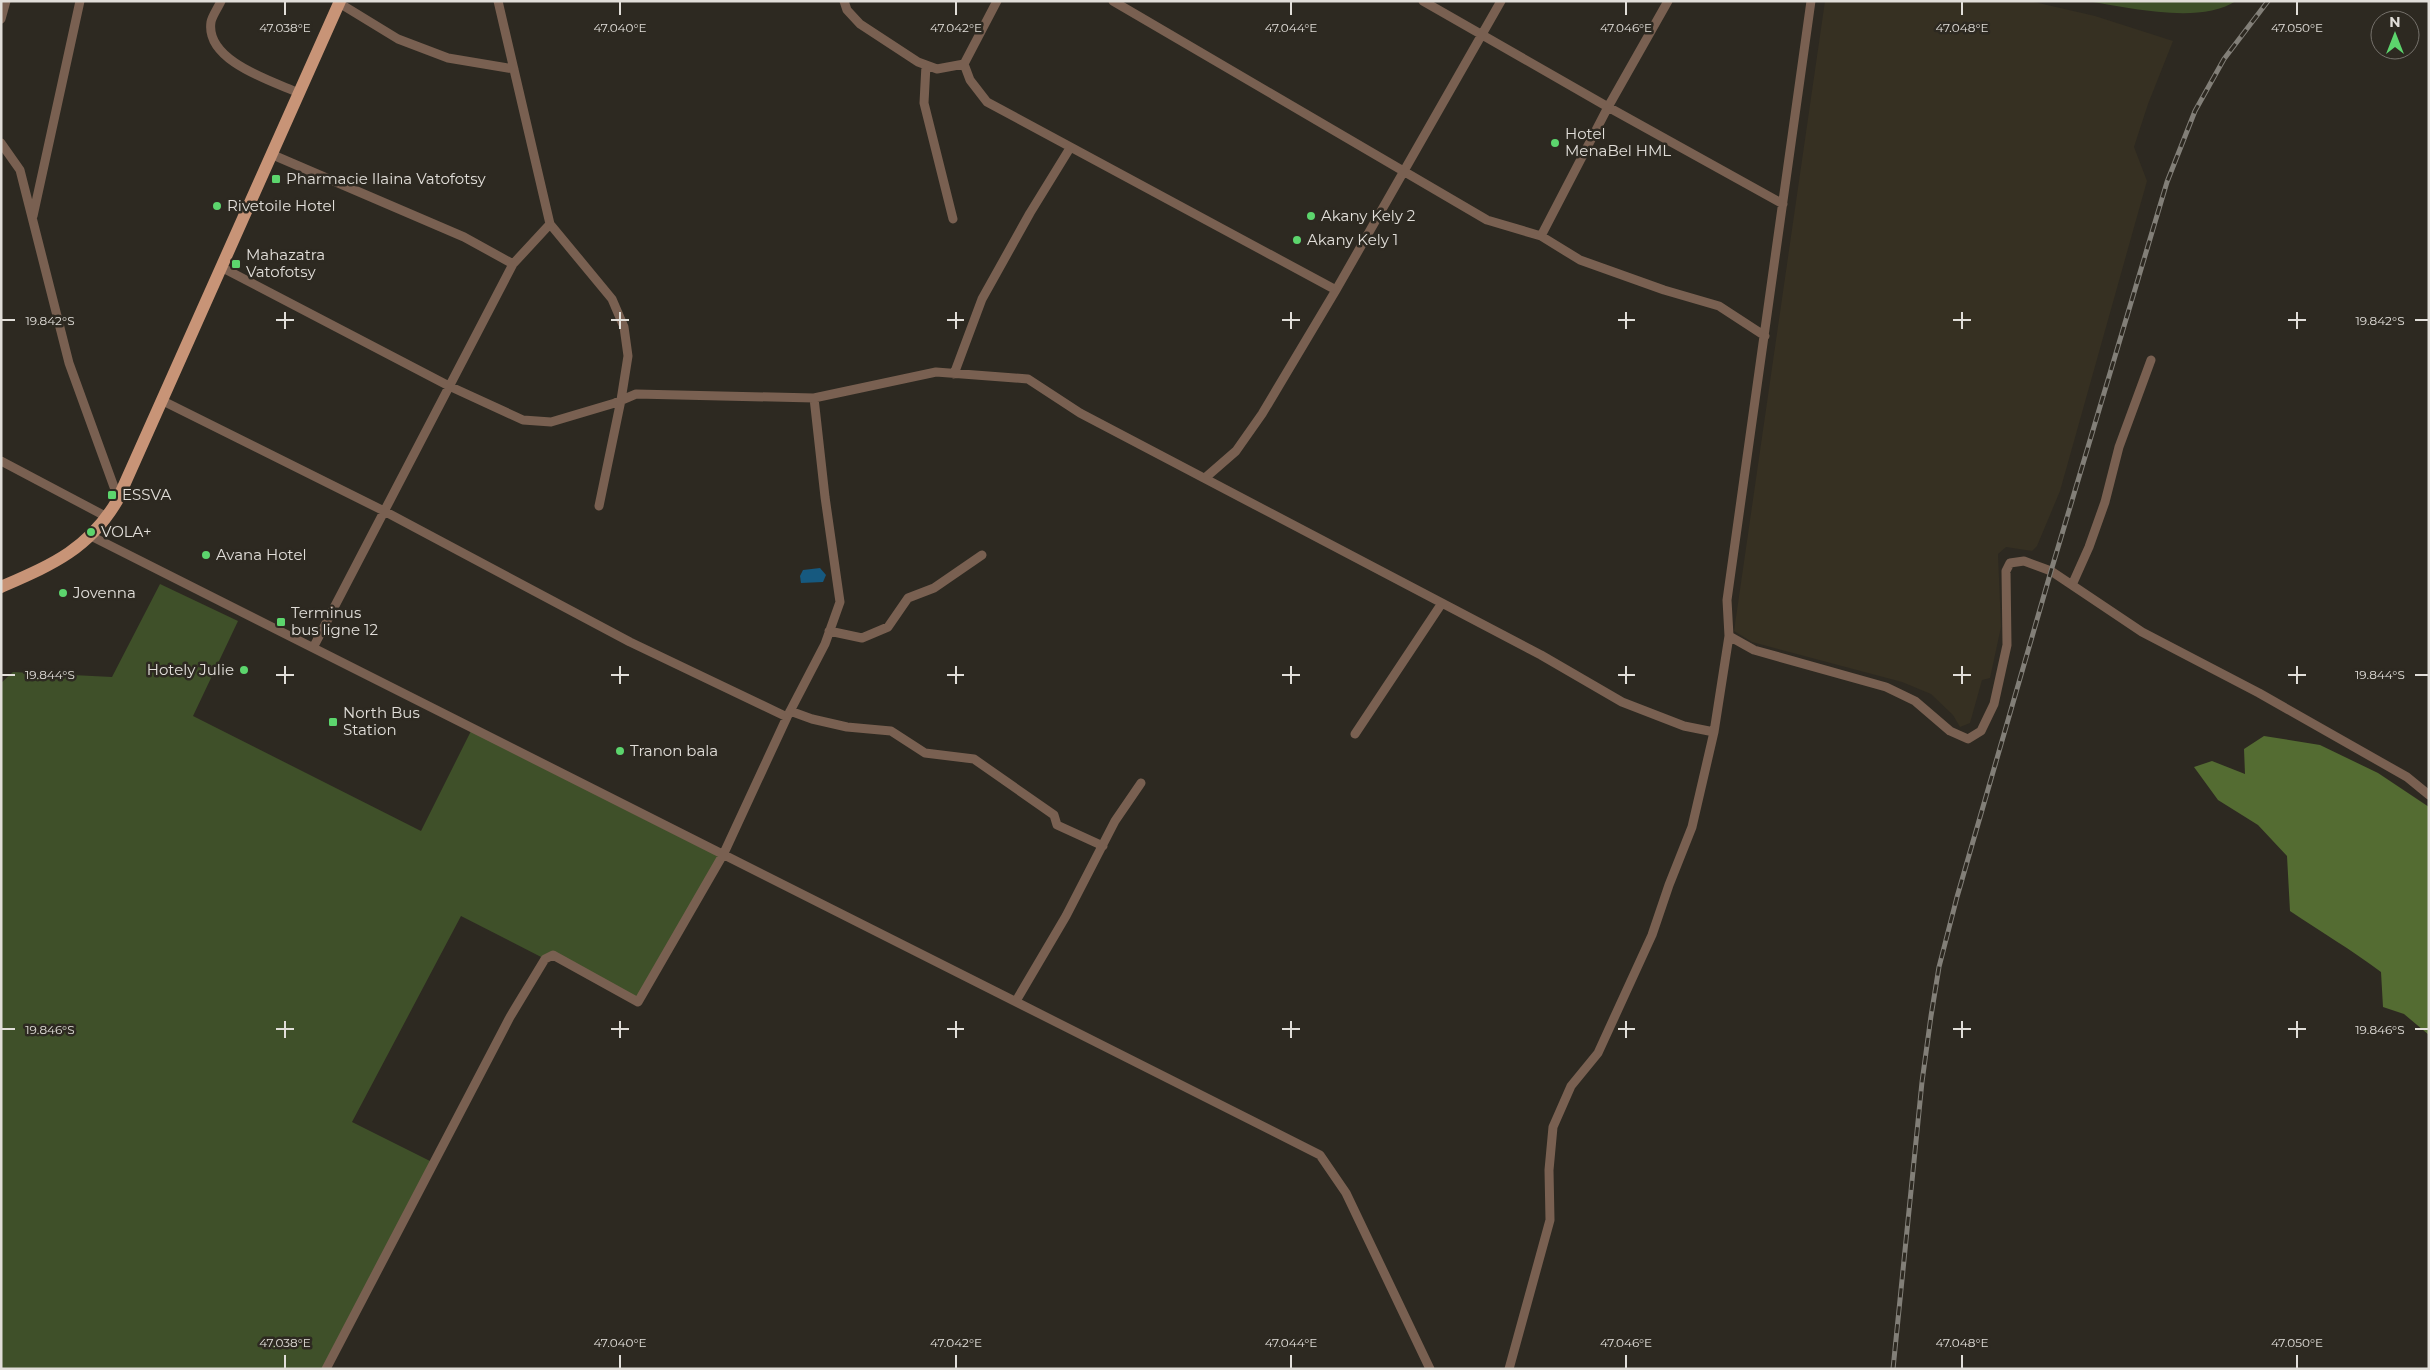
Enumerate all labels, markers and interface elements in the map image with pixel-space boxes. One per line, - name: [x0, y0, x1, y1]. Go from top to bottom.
- north arrow: [2370, 10, 2420, 60]
- text: N: [2389, 13, 2401, 31]
- text: 47.038°E: [259, 20, 311, 35]
- text: 47.040°E: [593, 20, 647, 35]
- text: 47.042°E: [930, 20, 982, 35]
- text: 47.044°E: [1265, 20, 1317, 35]
- text: 47.046°E: [1600, 20, 1652, 35]
- text: 47.048°E: [1936, 20, 1988, 35]
- text: 47.050°E: [2271, 20, 2323, 35]
- place label: Hotel MenaBel HML: [1565, 124, 1671, 160]
- marker: Hotel MenaBel HML: [1549, 137, 1561, 149]
- place label: Pharmacie Ilaina Vatofotsy: [286, 169, 487, 188]
- marker: Pharmacie Ilaina Vatofotsy: [270, 173, 282, 185]
- place label: Rivetoile Hotel: [227, 196, 336, 215]
- marker: Rivetoile Hotel: [211, 200, 223, 212]
- place label: Akany Kely 2: [1321, 206, 1415, 225]
- marker: Akany Kely 2: [1305, 210, 1317, 222]
- place label: Akany Kely 1: [1307, 230, 1398, 249]
- marker: Akany Kely 1: [1291, 234, 1303, 246]
- place label: Mahazatra Vatofotsy: [246, 245, 325, 281]
- marker: Mahazatra Vatofotsy: [230, 258, 242, 270]
- text: 19.842°S: [25, 313, 75, 328]
- text: 19.842°S: [2355, 313, 2405, 328]
- place label: ESSVA: [122, 485, 171, 504]
- marker: ESSVA: [106, 489, 118, 501]
- place label: VOLA+: [101, 522, 152, 541]
- marker: VOLA+: [85, 526, 97, 538]
- place label: Avana Hotel: [216, 545, 306, 564]
- marker: Avana Hotel: [200, 549, 212, 561]
- place label: Jovenna: [72, 583, 136, 602]
- marker: Jovenna: [57, 587, 69, 599]
- place label: Terminus bus ligne 12: [291, 603, 378, 639]
- marker: Terminus bus ligne 12: [275, 616, 287, 628]
- place label: Hotely Julie: [147, 660, 234, 679]
- marker: Hotely Julie: [238, 664, 250, 676]
- text: 19.844°S: [25, 667, 75, 682]
- text: 19.844°S: [2355, 667, 2405, 682]
- place label: North Bus Station: [343, 703, 420, 739]
- marker: North Bus Station: [327, 716, 339, 728]
- place label: Tranon bala: [630, 741, 718, 760]
- marker: Tranon bala: [614, 745, 626, 757]
- text: 19.846°S: [25, 1022, 75, 1037]
- text: 19.846°S: [2355, 1022, 2405, 1037]
- text: 47.038°E: [259, 1335, 311, 1350]
- text: 47.040°E: [593, 1335, 647, 1350]
- text: 47.042°E: [930, 1335, 982, 1350]
- text: 47.044°E: [1265, 1335, 1317, 1350]
- text: 47.046°E: [1600, 1335, 1652, 1350]
- text: 47.048°E: [1936, 1335, 1988, 1350]
- text: 47.050°E: [2271, 1335, 2323, 1350]

